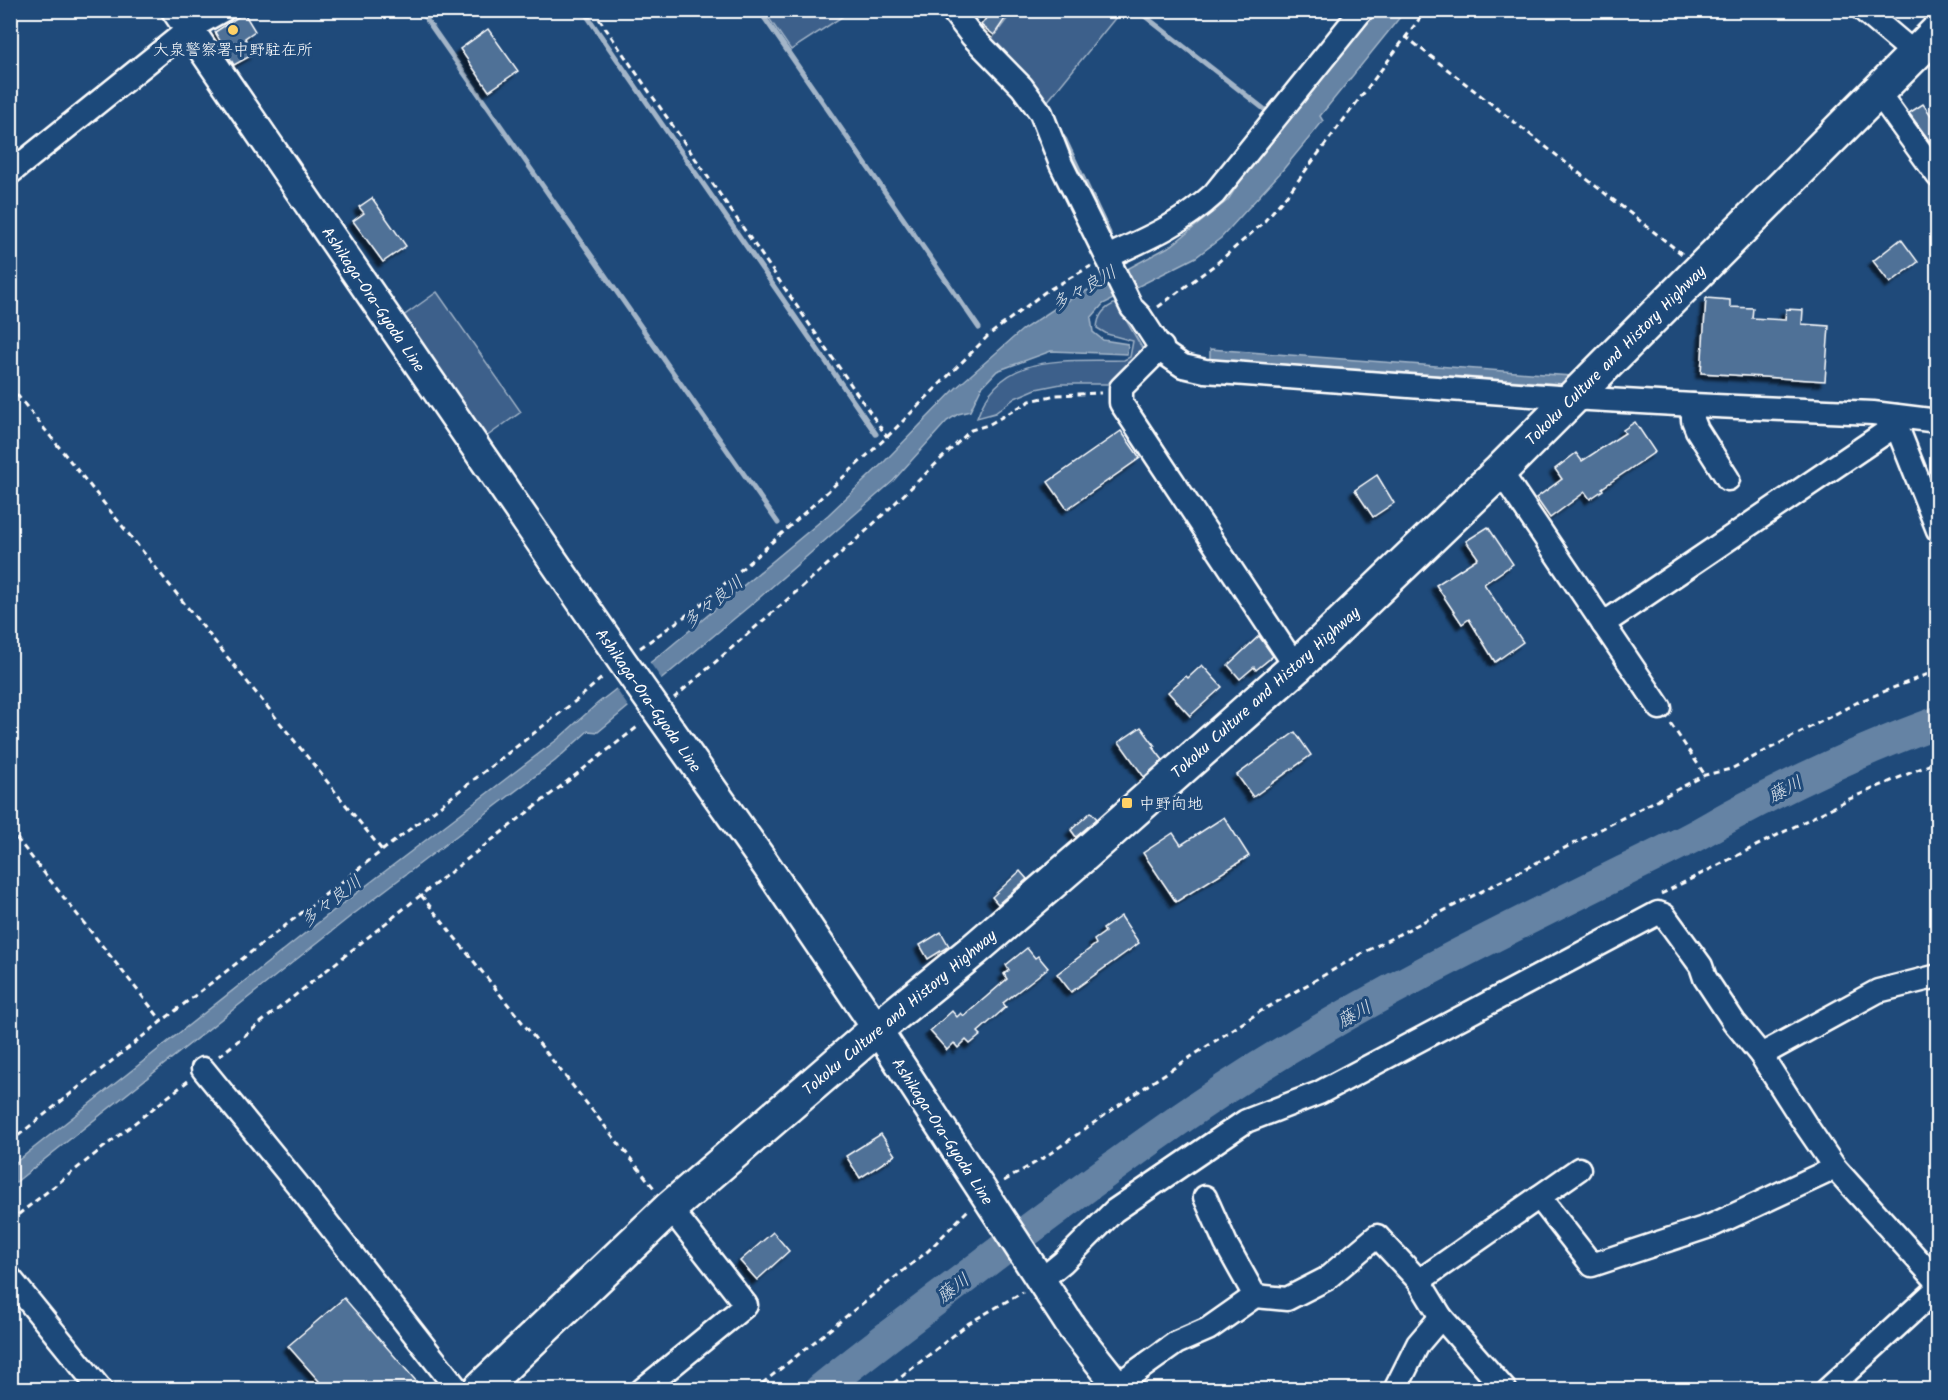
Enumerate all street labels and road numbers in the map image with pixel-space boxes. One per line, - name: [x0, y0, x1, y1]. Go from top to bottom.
- street label: Ashikaga-Ora-Gyoda Line: [315, 222, 431, 378]
- street label: Tokoku Culture and History Highway: [1520, 260, 1713, 452]
- street label: Tokoku Culture and History Highway: [1166, 601, 1367, 785]
- street label: Ashikaga-Ora-Gyoda Line: [588, 624, 707, 778]
- street label: Tokoku Culture and History Highway: [797, 924, 1003, 1102]
- street label: Ashikaga-Ora-Gyoda Line: [885, 1053, 999, 1210]

